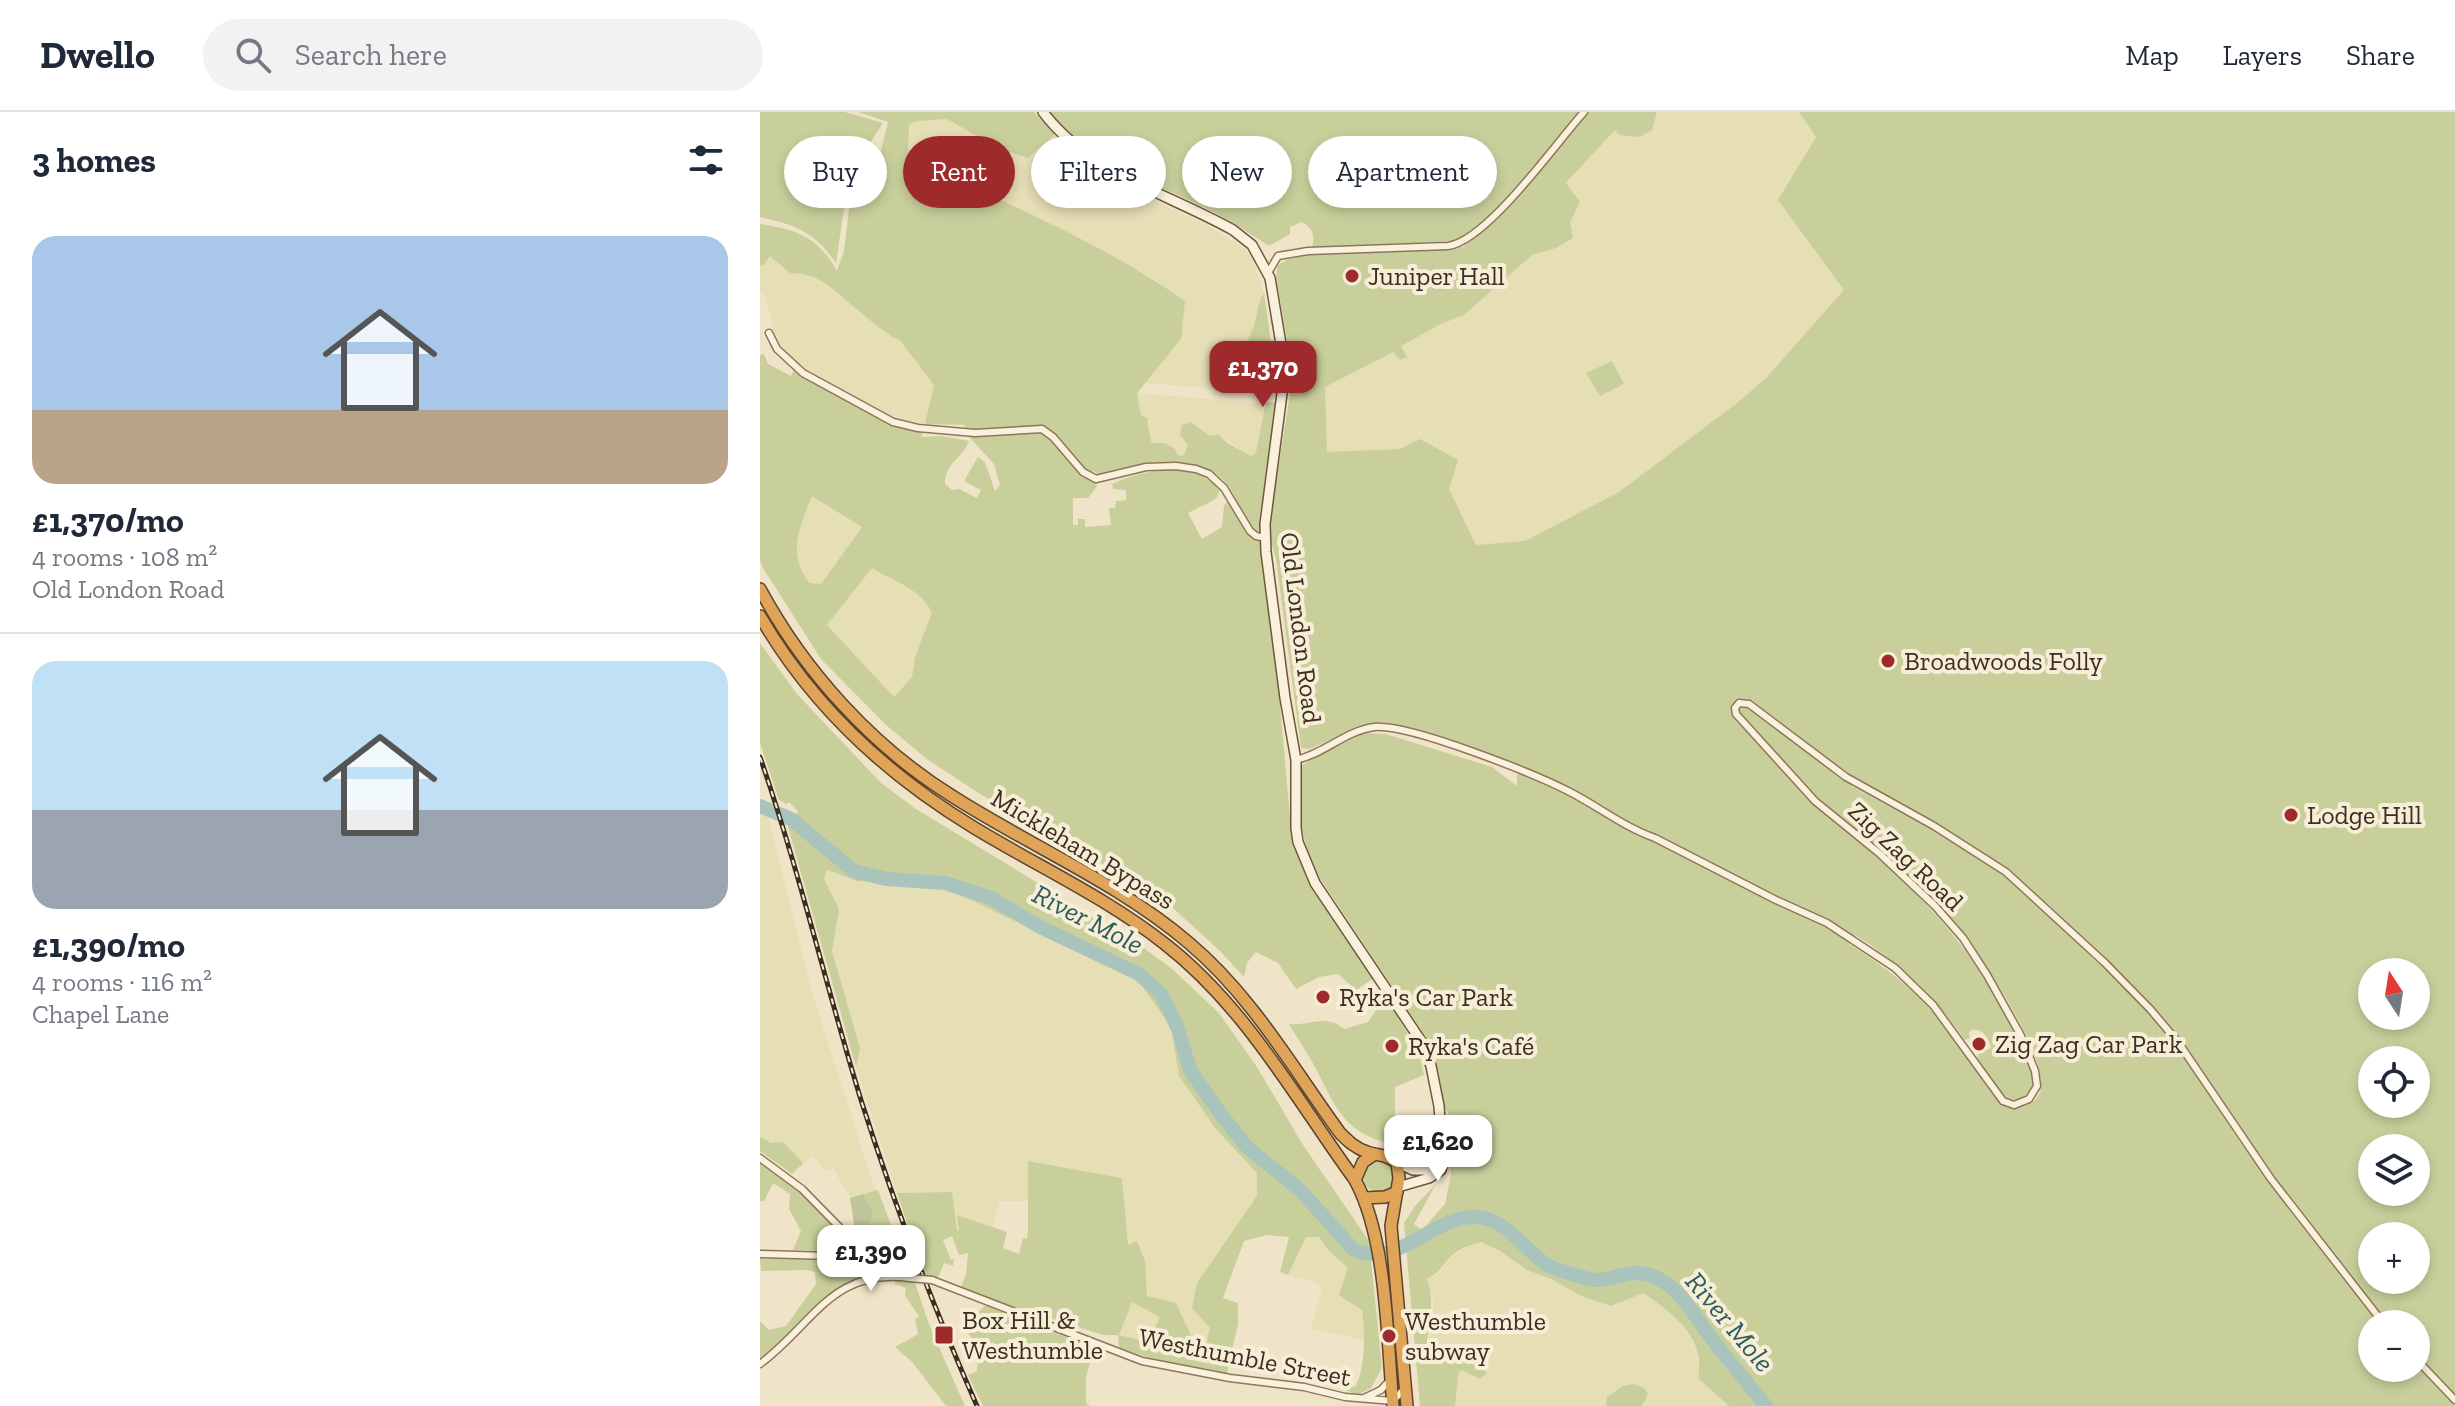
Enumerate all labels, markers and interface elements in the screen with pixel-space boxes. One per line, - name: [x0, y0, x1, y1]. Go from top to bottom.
- search box: [203, 19, 763, 91]
- text: Dwello: [40, 32, 155, 78]
- icon: search: [231, 33, 275, 77]
- text: Search here: [295, 37, 447, 73]
- text: Map: [2125, 39, 2179, 72]
- text: Layers: [2223, 39, 2302, 72]
- text: Share: [2346, 39, 2415, 72]
- chip: Buy: [784, 136, 887, 208]
- chip: Rent: [903, 136, 1015, 208]
- chip: Filters: [1031, 136, 1166, 208]
- chip: New: [1182, 136, 1292, 208]
- chip: Apartment: [1308, 136, 1497, 208]
- icon: filters: [684, 138, 728, 182]
- text: 3 homes: [32, 140, 156, 181]
- place label: Juniper Hall: [1368, 260, 1505, 292]
- marker: Juniper Hall: [1343, 267, 1361, 285]
- icon: home: [308, 288, 452, 432]
- pin: £1,370: [1198, 341, 1328, 409]
- text: £1,370: [1228, 351, 1298, 383]
- text: £1,370/mo: [32, 500, 184, 541]
- street label: Old London Road: [1273, 531, 1329, 725]
- text: 4 rooms · 108 m²: [32, 541, 217, 573]
- text: Old London Road: [32, 573, 224, 605]
- place label: Broadwoods Folly: [1904, 645, 2103, 677]
- marker: Broadwoods Folly: [1879, 652, 1897, 670]
- icon: home: [308, 713, 452, 857]
- street label: Mickleham Bypass: [985, 782, 1181, 916]
- street label: Zig Zag Road: [1842, 794, 1970, 918]
- place label: Lodge Hill: [2307, 799, 2422, 831]
- marker: Lodge Hill: [2282, 806, 2300, 824]
- water label: River Mole: [1027, 877, 1149, 961]
- text: £1,390/mo: [32, 925, 185, 966]
- north arrow: [2358, 958, 2430, 1030]
- map controls: [2358, 958, 2430, 1382]
- text: 4 rooms · 116 m²: [32, 966, 212, 998]
- place label: Ryka's Car Park: [1339, 981, 1513, 1013]
- marker: Ryka's Car Park: [1314, 988, 1332, 1006]
- text: Chapel Lane: [32, 998, 169, 1030]
- place label: Zig Zag Car Park: [1995, 1028, 2183, 1060]
- place label: Ryka's Café: [1408, 1030, 1534, 1062]
- marker: Zig Zag Car Park: [1970, 1035, 1988, 1053]
- marker: Ryka's Café: [1383, 1037, 1401, 1055]
- button: locate: [2358, 1046, 2430, 1118]
- pin: £1,620: [1373, 1115, 1503, 1183]
- text: £1,620: [1402, 1125, 1474, 1157]
- button: layers: [2358, 1134, 2430, 1206]
- button: +: [2358, 1222, 2430, 1294]
- pin: £1,390: [806, 1225, 936, 1293]
- text: £1,390: [835, 1235, 907, 1267]
- water label: River Mole: [1679, 1265, 1781, 1379]
- place label: Box Hill & Westhumble: [962, 1304, 1103, 1366]
- place label: Westhumble subway: [1405, 1305, 1546, 1367]
- button: −: [2358, 1310, 2430, 1382]
- street label: Westhumble Street: [1136, 1321, 1354, 1393]
- marker: Box Hill & Westhumble: [933, 1324, 955, 1346]
- marker: Westhumble subway: [1380, 1327, 1398, 1345]

